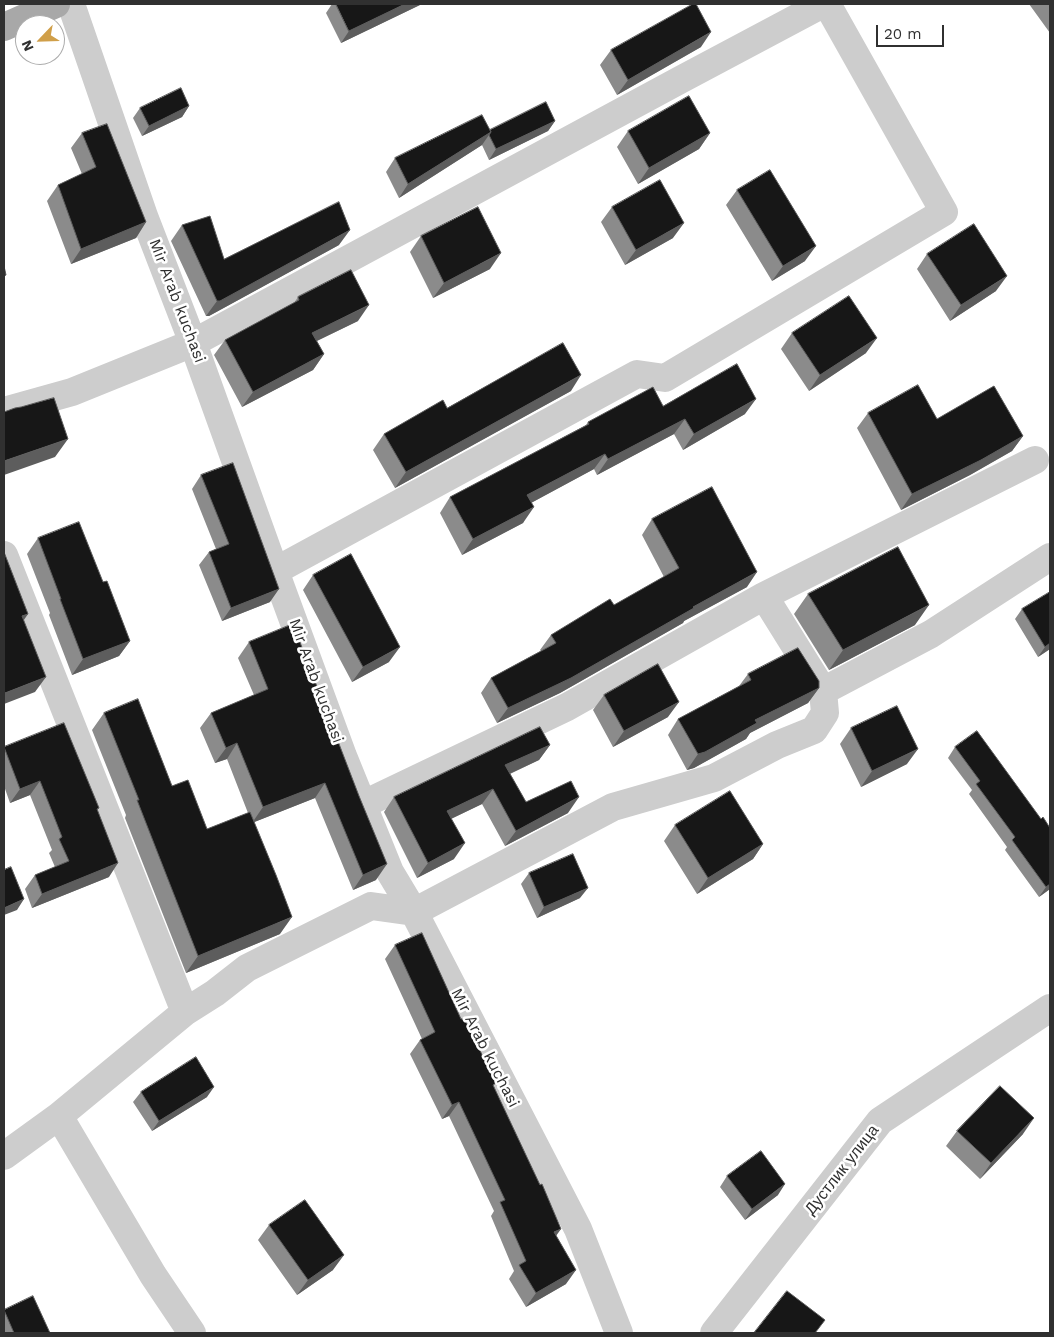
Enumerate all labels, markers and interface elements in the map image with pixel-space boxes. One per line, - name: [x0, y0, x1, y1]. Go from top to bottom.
- north arrow: [15, 15, 65, 65]
- scale bar: [879, 15, 946, 47]
- text: 20 m: [884, 25, 922, 43]
- text: N: [18, 38, 37, 54]
- street label: Mir Arab kuchasi: [145, 236, 209, 366]
- street label: Mir Arab kuchasi: [285, 616, 347, 746]
- street label: Mir Arab kuchasi: [447, 985, 523, 1111]
- street label: Дустлик улица: [801, 1121, 883, 1219]

